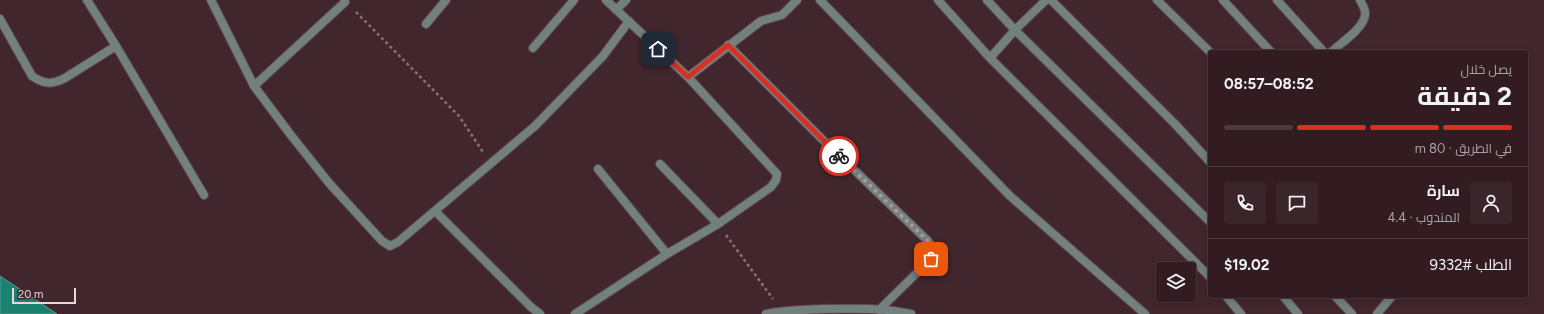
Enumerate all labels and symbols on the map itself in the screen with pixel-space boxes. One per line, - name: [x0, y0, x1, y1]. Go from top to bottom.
- pin: [641, 32, 675, 66]
- courier: [819, 136, 859, 176]
- pin: [914, 242, 948, 276]
- scale bar: [12, 286, 76, 305]

